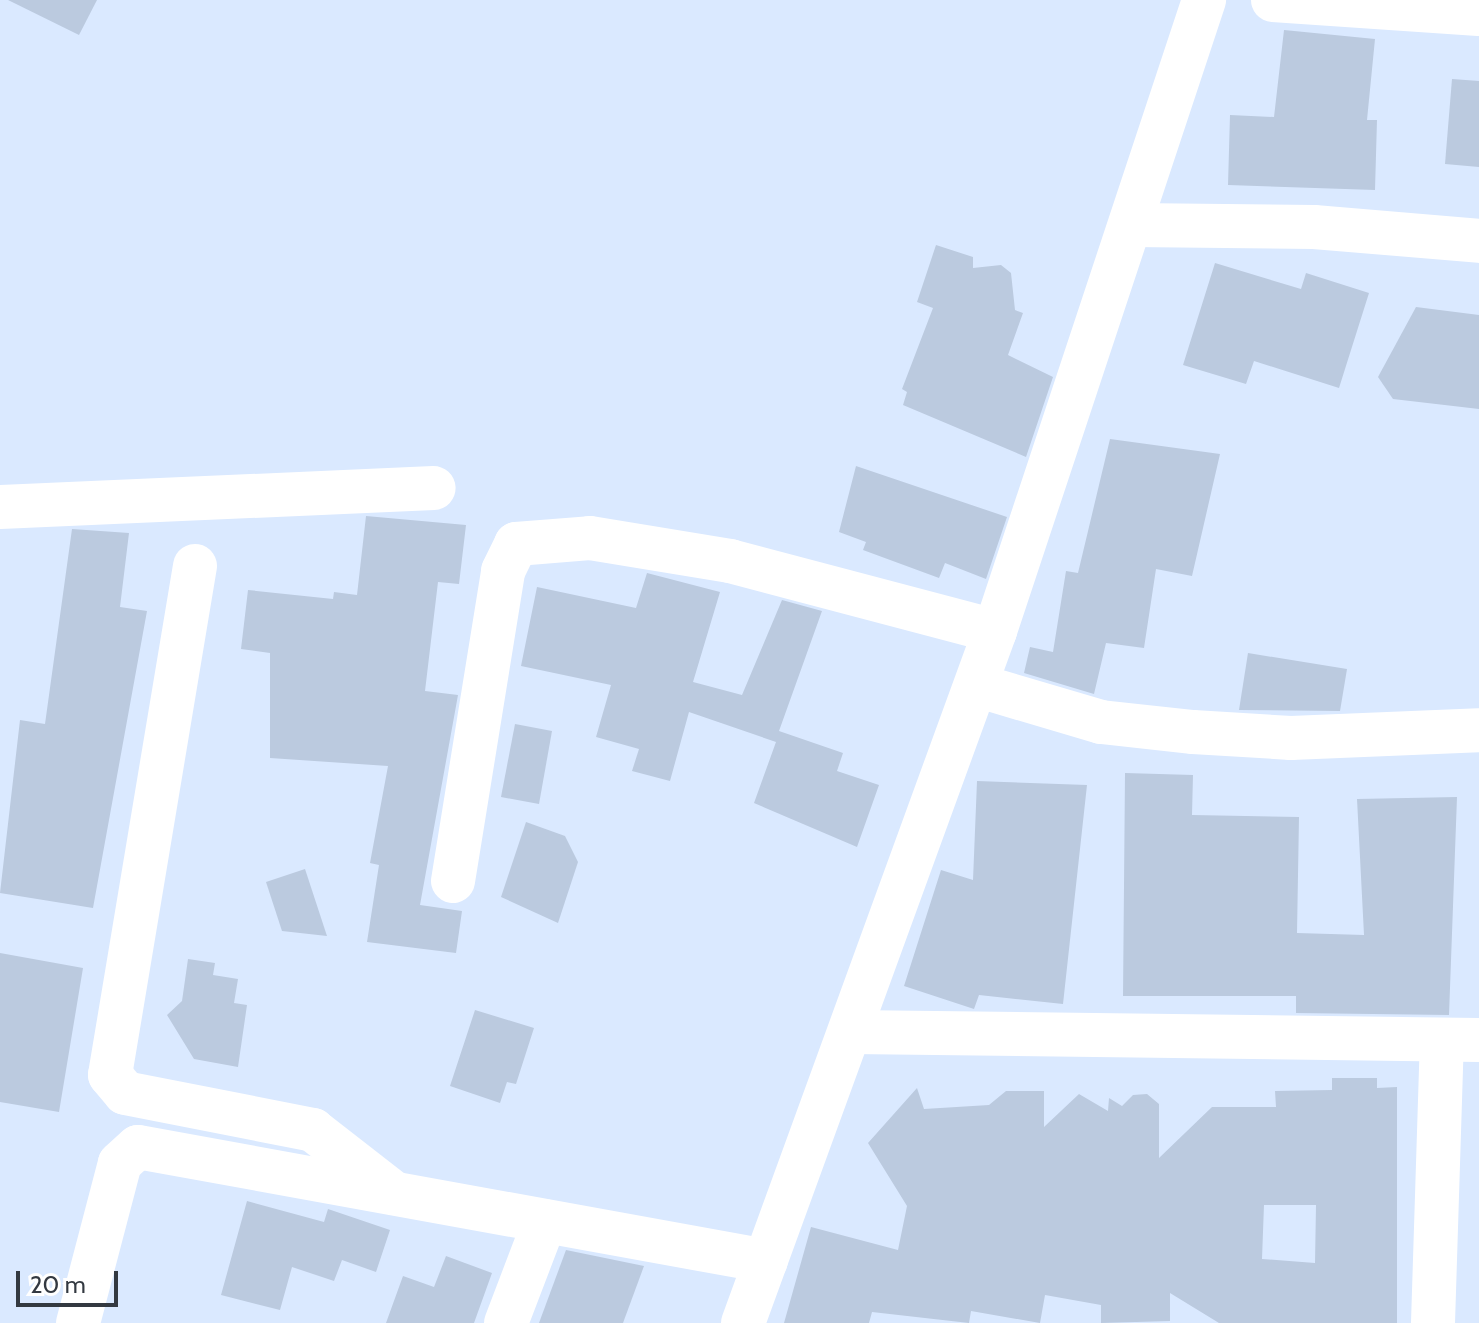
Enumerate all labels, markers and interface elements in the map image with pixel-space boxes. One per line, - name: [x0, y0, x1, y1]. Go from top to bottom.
- scale bar: [20, 1255, 122, 1305]
- text: 20 m: [30, 1270, 86, 1299]

